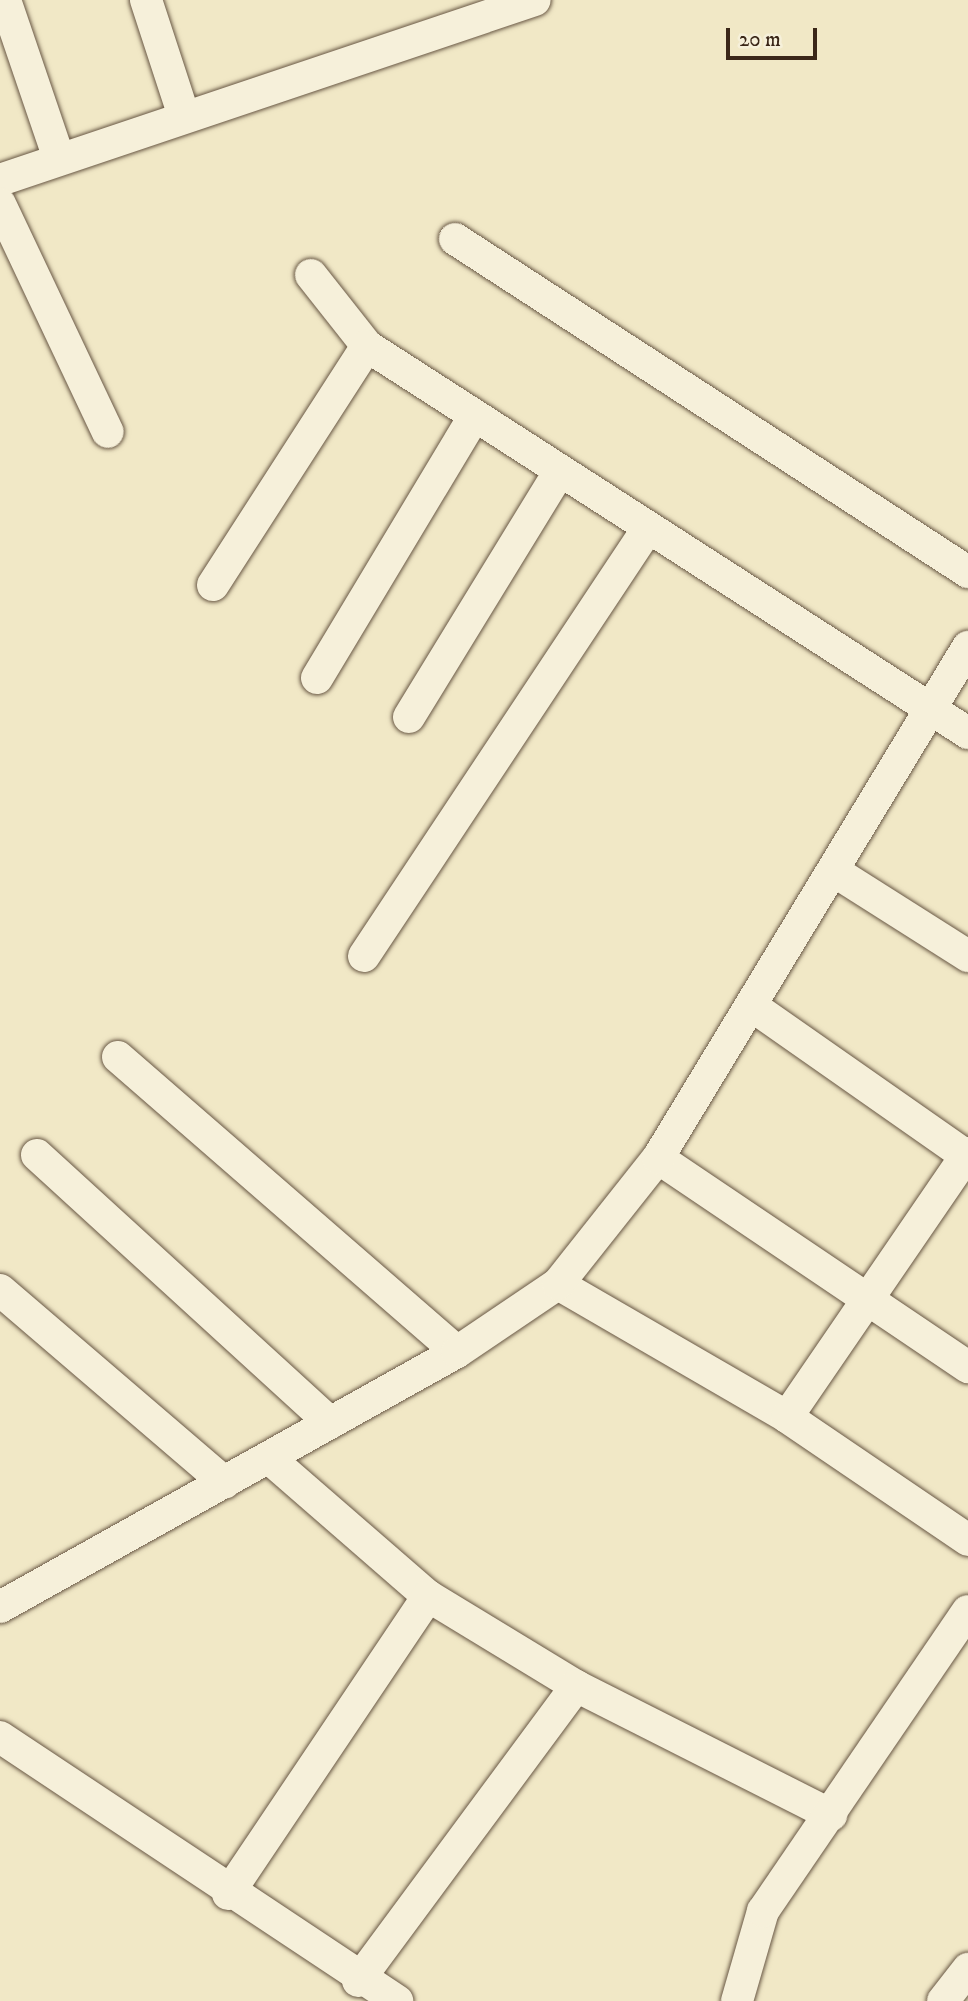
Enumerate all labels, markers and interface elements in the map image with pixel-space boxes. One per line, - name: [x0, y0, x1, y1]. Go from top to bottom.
- scale bar: [730, 14, 821, 58]
- text: 20 m: [739, 27, 781, 53]

